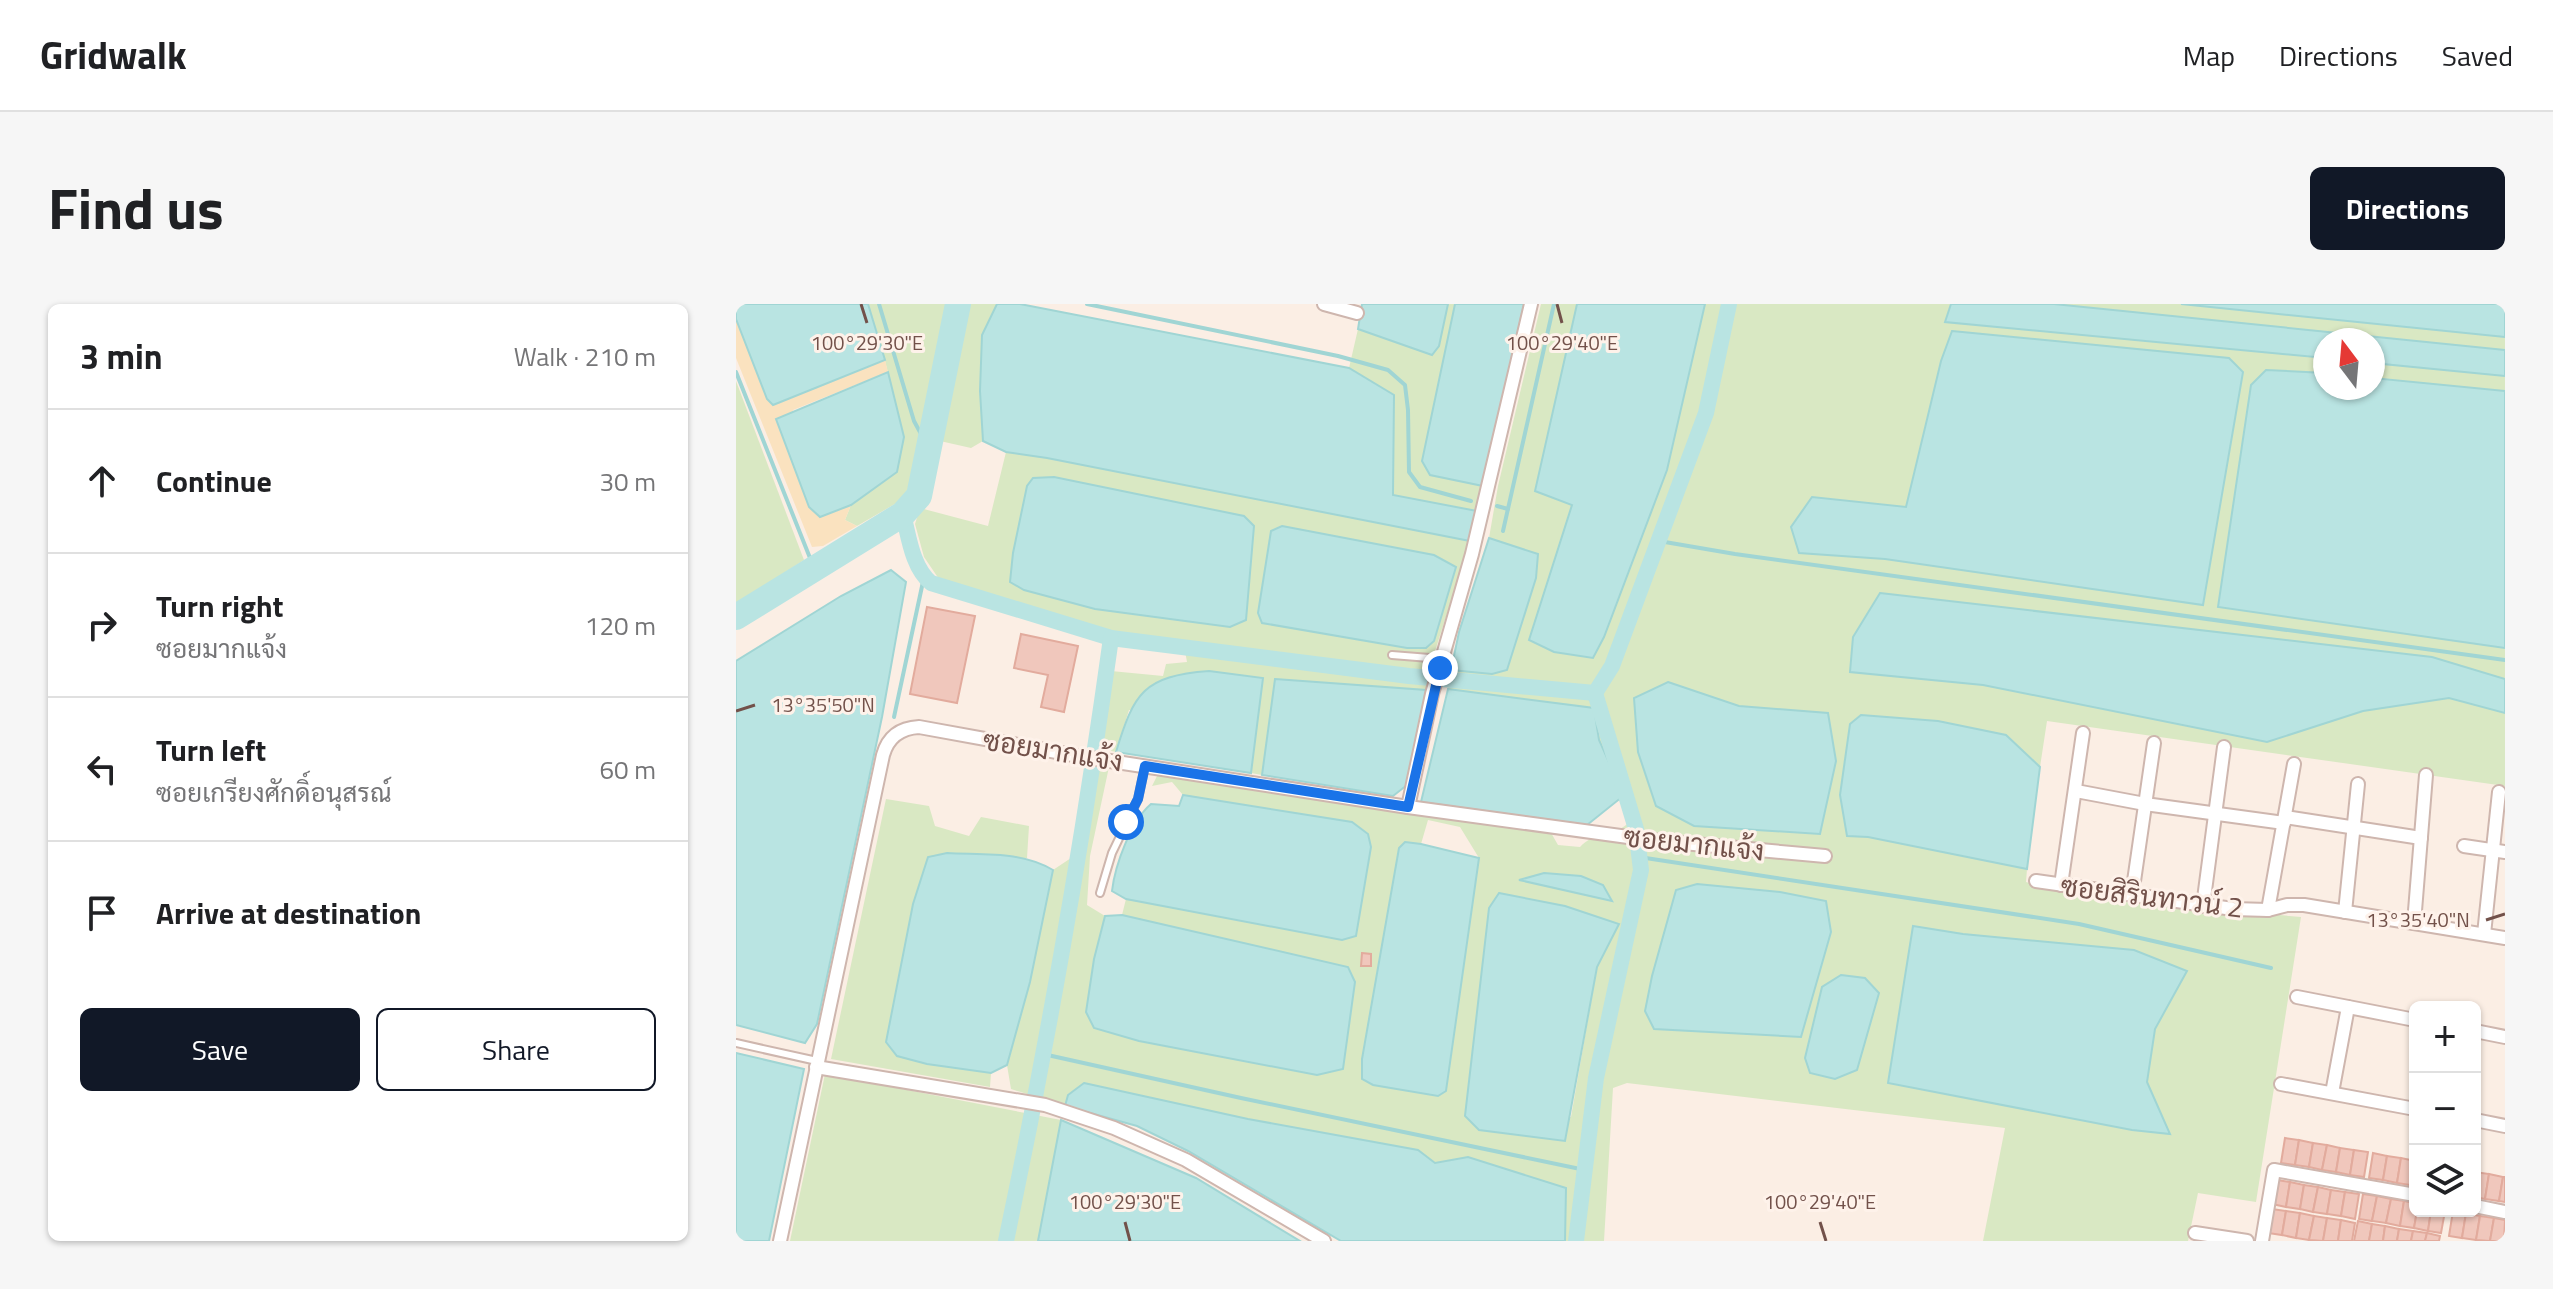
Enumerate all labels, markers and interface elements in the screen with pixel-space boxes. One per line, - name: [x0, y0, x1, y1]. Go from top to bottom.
- text: Gridwalk: [40, 26, 187, 84]
- text: Map: [2183, 34, 2235, 77]
- text: Directions: [2279, 34, 2398, 77]
- text: Saved: [2442, 34, 2513, 77]
- text: Find us: [48, 166, 224, 251]
- button: Directions: [2310, 167, 2505, 250]
- text: 100°29'30"E: [811, 327, 923, 358]
- text: 100°29'40"E: [1506, 327, 1618, 358]
- north arrow: [2313, 328, 2385, 400]
- text: 3 min: [80, 330, 163, 382]
- text: Walk · 210 m: [514, 337, 656, 376]
- text: Continue: [156, 458, 272, 504]
- icon: ahead: [80, 459, 124, 503]
- text: 30 m: [599, 462, 656, 501]
- text: Turn right: [156, 583, 284, 629]
- icon: right: [80, 603, 124, 647]
- text: 120 m: [585, 606, 656, 645]
- text: ซอยมากแจ้ง: [156, 629, 287, 668]
- route end: [1422, 650, 1458, 686]
- text: 13°35'50"N: [771, 689, 875, 720]
- street label: ซอยมากแจ้ง: [980, 718, 1126, 782]
- text: Turn left: [156, 727, 266, 773]
- icon: left: [80, 747, 124, 791]
- text: 60 m: [599, 750, 656, 789]
- text: ซอยเกรียงศักดิ์อนุสรณ์: [156, 773, 392, 812]
- route start: [1108, 804, 1144, 840]
- street label: ซอยมากแจ้ง: [1622, 814, 1766, 872]
- street label: ซอยสิรินทาวน์ 2: [2058, 863, 2246, 929]
- text: Arrive at destination: [156, 890, 421, 936]
- icon: arrive: [80, 891, 124, 935]
- text: 13°35'40"N: [2366, 904, 2470, 935]
- map controls: [2409, 1001, 2481, 1217]
- button: +: [2409, 1001, 2481, 1073]
- button: Save: [80, 1008, 360, 1091]
- button: Share: [376, 1008, 656, 1091]
- button: −: [2409, 1073, 2481, 1145]
- button: layers: [2409, 1145, 2481, 1217]
- text: 100°29'30"E: [1069, 1186, 1181, 1217]
- text: 100°29'40"E: [1764, 1186, 1876, 1217]

